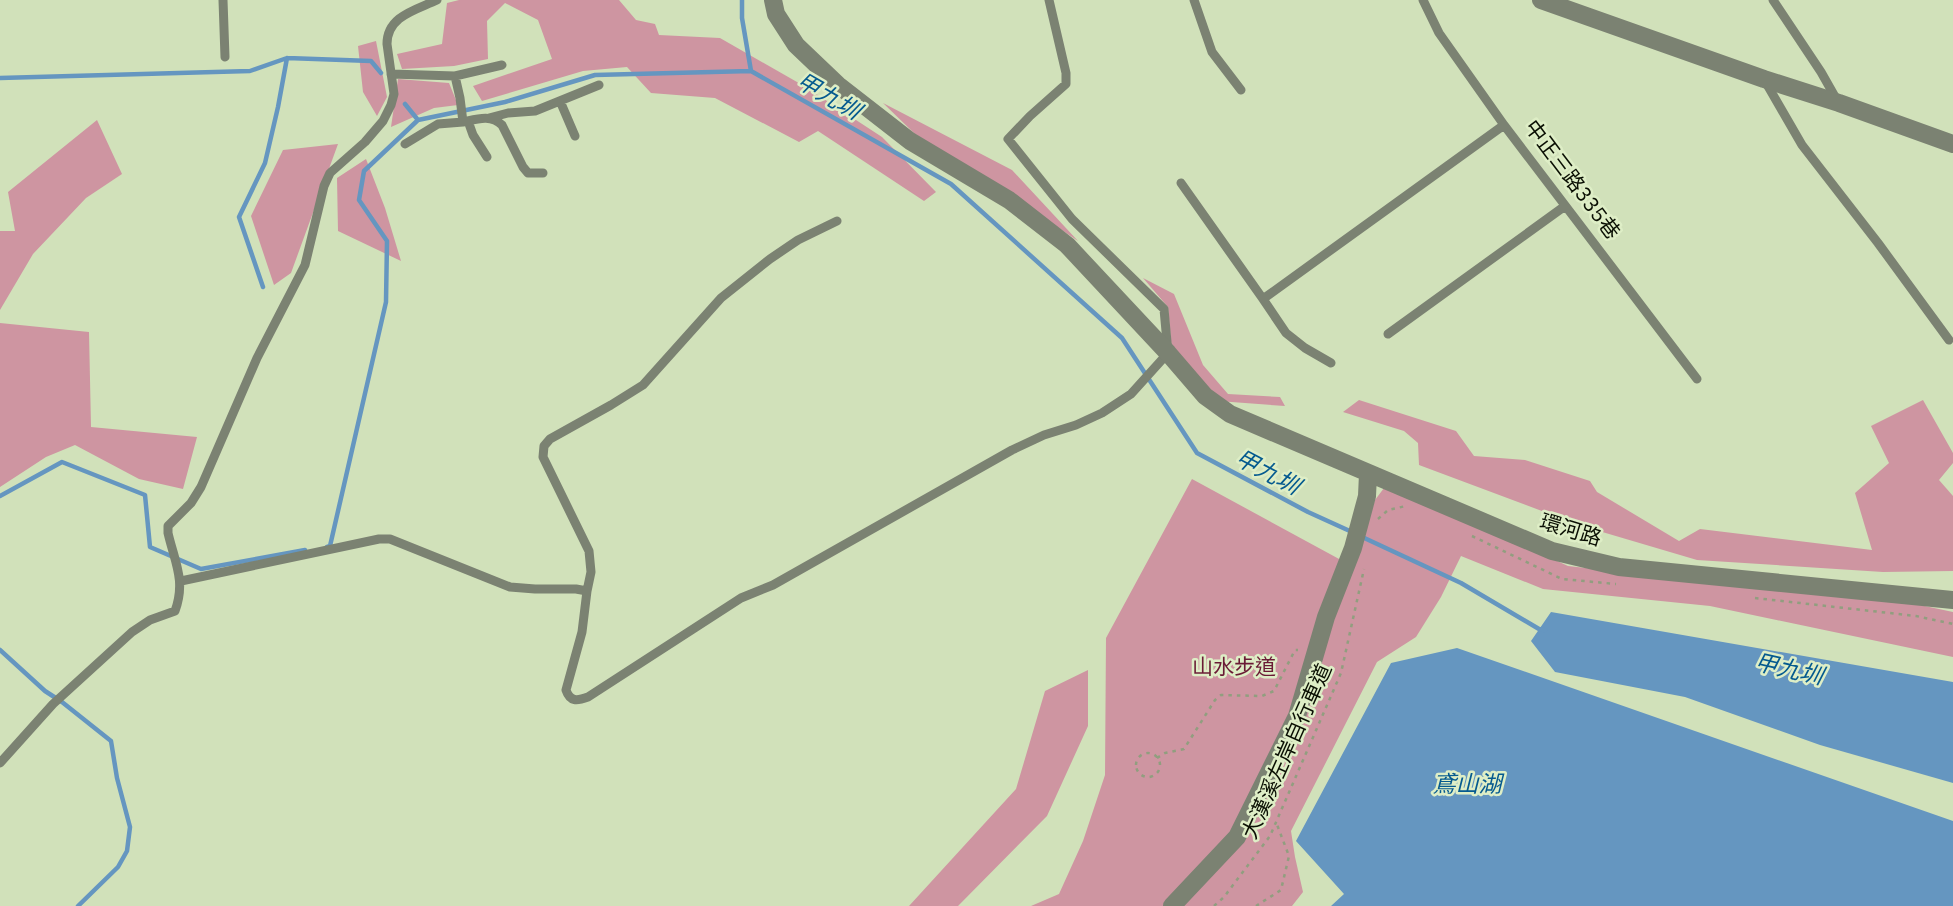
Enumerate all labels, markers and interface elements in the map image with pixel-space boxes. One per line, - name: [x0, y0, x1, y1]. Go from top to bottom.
- water label: 甲九圳: [792, 65, 869, 127]
- street label: 中正三路335巷: [1519, 114, 1627, 244]
- water label: 甲九圳: [1230, 442, 1308, 502]
- street label: 環河路: [1537, 506, 1605, 552]
- water label: 甲九圳: [1752, 646, 1829, 691]
- park label: 山水步道: [1192, 652, 1276, 680]
- street label: 大漢溪左岸自行車道: [1235, 659, 1337, 843]
- water label: 鳶山湖: [1433, 768, 1505, 798]

